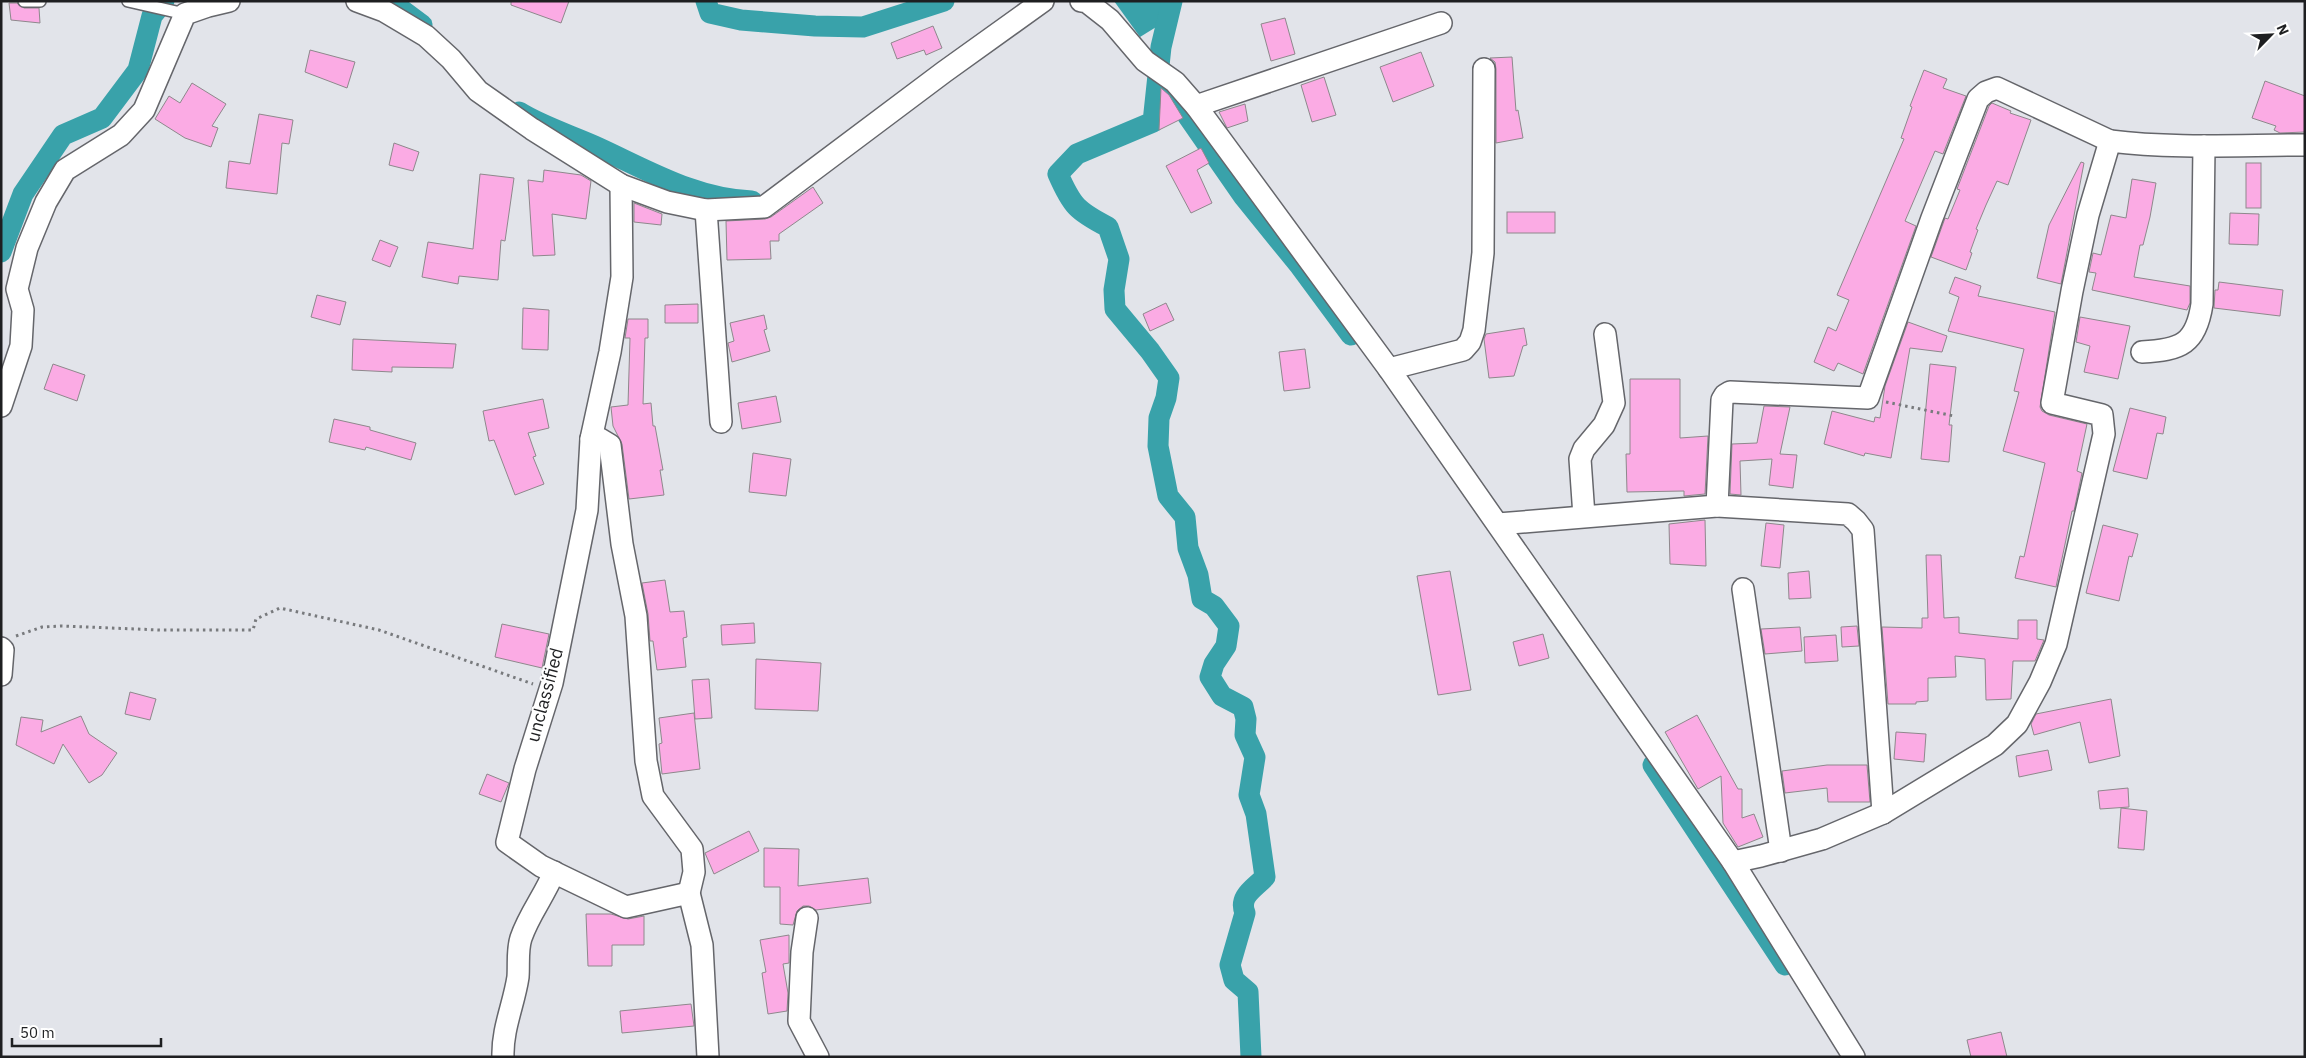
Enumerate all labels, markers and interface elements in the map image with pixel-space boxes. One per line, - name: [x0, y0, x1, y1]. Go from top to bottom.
- north arrow: [2246, 10, 2296, 60]
- text: N: [2273, 21, 2293, 38]
- street label: unclassified: [521, 645, 568, 744]
- scale bar: [12, 1016, 161, 1048]
- text: 50 m: [20, 1023, 55, 1042]

